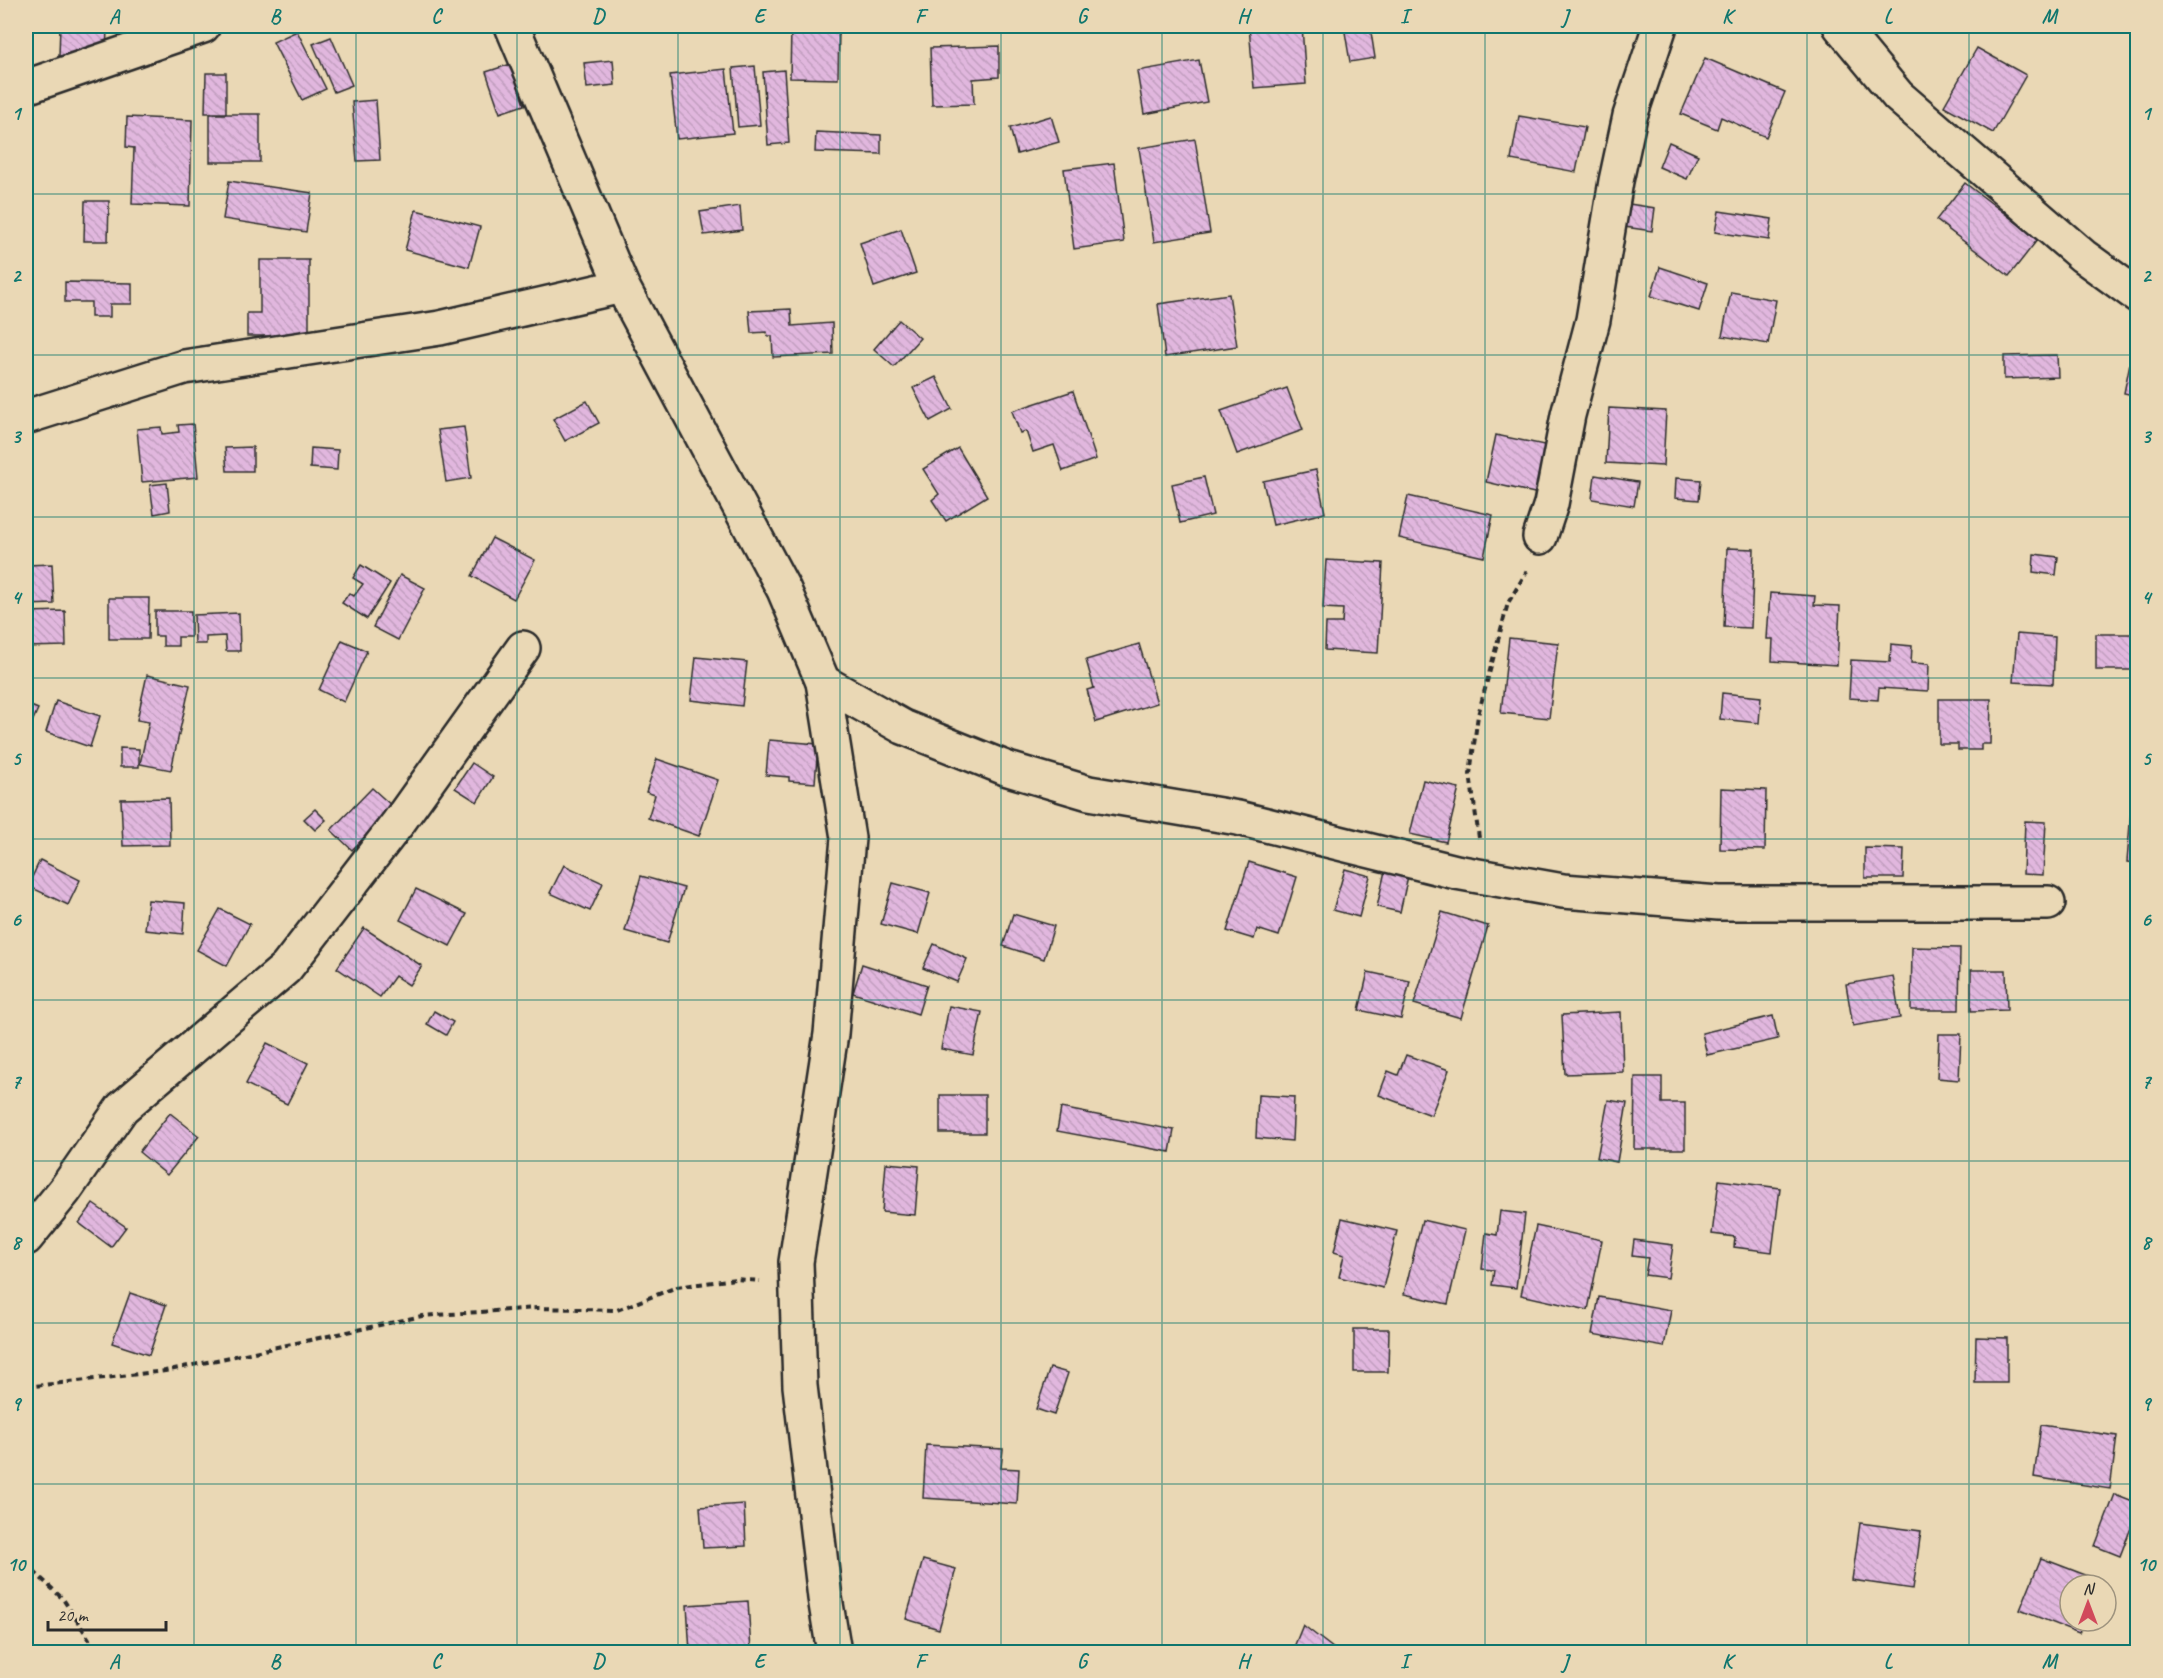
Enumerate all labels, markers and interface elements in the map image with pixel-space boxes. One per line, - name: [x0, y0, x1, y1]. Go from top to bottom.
- text: A: [109, 4, 121, 29]
- text: B: [270, 4, 282, 29]
- text: C: [431, 4, 443, 29]
- text: D: [592, 4, 606, 29]
- text: E: [754, 4, 768, 29]
- text: F: [915, 4, 929, 29]
- text: G: [1077, 4, 1090, 29]
- text: H: [1237, 4, 1252, 29]
- text: I: [1400, 4, 1413, 29]
- text: J: [1560, 4, 1572, 29]
- text: K: [1722, 4, 1736, 29]
- text: L: [1884, 4, 1894, 29]
- text: M: [2042, 4, 2059, 29]
- text: 1: [12, 101, 23, 126]
- text: 1: [2142, 101, 2153, 126]
- text: 2: [12, 263, 23, 288]
- text: 2: [2142, 263, 2153, 288]
- text: 3: [12, 424, 23, 449]
- text: 3: [2142, 424, 2153, 449]
- text: 4: [12, 585, 24, 610]
- text: 4: [2142, 585, 2154, 610]
- text: 5: [12, 746, 23, 771]
- text: 5: [2142, 746, 2153, 771]
- text: 6: [11, 907, 22, 932]
- text: 6: [2141, 907, 2152, 932]
- text: 7: [12, 1069, 23, 1094]
- text: 7: [2142, 1069, 2153, 1094]
- text: 8: [12, 1230, 24, 1255]
- text: 8: [2142, 1230, 2154, 1255]
- text: 9: [12, 1391, 23, 1416]
- text: 9: [2142, 1391, 2153, 1416]
- text: 10: [7, 1552, 27, 1577]
- text: 10: [2137, 1552, 2157, 1577]
- north arrow: [2058, 1573, 2118, 1633]
- text: N: [2083, 1579, 2096, 1599]
- scale bar: [48, 1594, 166, 1632]
- text: 20 m: [57, 1604, 90, 1626]
- text: A: [109, 1649, 121, 1674]
- text: B: [270, 1649, 282, 1674]
- text: C: [431, 1649, 443, 1674]
- text: D: [592, 1649, 606, 1674]
- text: E: [754, 1649, 768, 1674]
- text: F: [915, 1649, 929, 1674]
- text: G: [1077, 1649, 1090, 1674]
- text: H: [1237, 1649, 1252, 1674]
- text: I: [1400, 1649, 1413, 1674]
- text: J: [1560, 1649, 1572, 1674]
- text: K: [1722, 1649, 1736, 1674]
- text: L: [1884, 1649, 1894, 1674]
- text: M: [2042, 1649, 2059, 1674]

